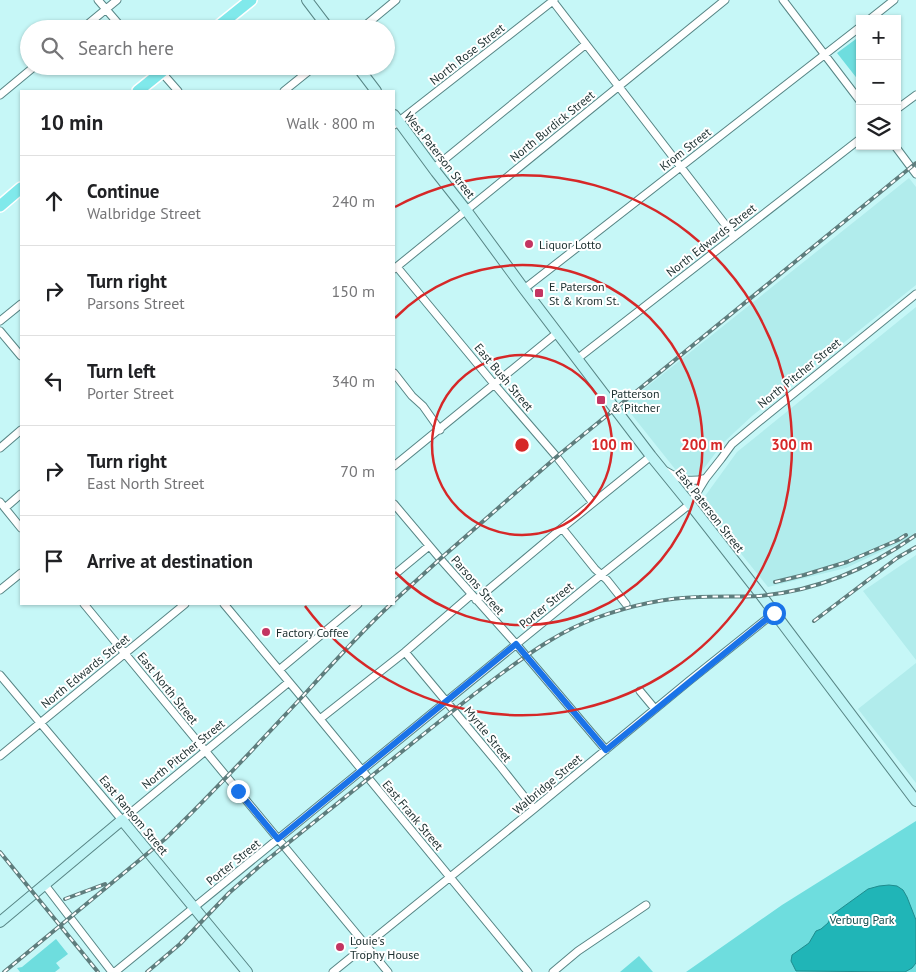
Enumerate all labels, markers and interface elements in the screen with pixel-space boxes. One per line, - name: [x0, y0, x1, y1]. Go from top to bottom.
- map controls: [856, 15, 901, 150]
- button: +: [856, 15, 901, 60]
- search box: [20, 20, 395, 75]
- street label: North Rose Street: [427, 20, 507, 88]
- icon: search: [38, 34, 66, 62]
- text: Search here: [78, 36, 174, 60]
- button: −: [856, 60, 901, 105]
- street label: North Burdick Street: [507, 87, 597, 165]
- button: layers: [856, 105, 901, 150]
- text: 10 min: [40, 109, 103, 136]
- street label: West Paterson Street: [401, 109, 479, 201]
- text: Walk · 800 m: [286, 113, 375, 133]
- street label: Krom Street: [656, 124, 714, 174]
- text: Continue: [87, 179, 159, 203]
- icon: ahead: [40, 187, 68, 215]
- text: 240 m: [332, 191, 375, 211]
- street label: North Edwards Street: [663, 200, 759, 280]
- text: Walbridge Street: [87, 203, 201, 223]
- place label: Liquor Lotto: [539, 237, 601, 252]
- marker: Liquor Lotto: [523, 238, 535, 250]
- text: Turn right: [87, 269, 167, 293]
- icon: right: [40, 277, 68, 305]
- place label: E. Paterson St & Krom St.: [549, 279, 619, 308]
- text: 150 m: [332, 281, 375, 301]
- marker: E. Paterson St & Krom St.: [533, 287, 545, 299]
- text: Parsons Street: [87, 293, 185, 313]
- street label: North Pitcher Street: [754, 335, 844, 411]
- street label: East Bush Street: [471, 340, 537, 414]
- text: Turn left: [87, 359, 156, 383]
- icon: left: [40, 367, 68, 395]
- text: 340 m: [332, 371, 375, 391]
- text: Porter Street: [87, 383, 174, 403]
- place label: Patterson & Pitcher: [611, 386, 660, 415]
- marker: Patterson & Pitcher: [595, 394, 607, 406]
- text: 100 m: [591, 435, 633, 454]
- text: 200 m: [681, 435, 723, 454]
- text: 300 m: [771, 435, 813, 454]
- centre of rings: [513, 436, 531, 454]
- text: Turn right: [87, 449, 167, 473]
- icon: right: [40, 457, 68, 485]
- text: 70 m: [340, 461, 375, 481]
- street label: East Paterson Street: [672, 465, 748, 555]
- text: East North Street: [87, 473, 205, 493]
- icon: arrive: [40, 547, 68, 575]
- text: Arrive at destination: [87, 549, 253, 573]
- street label: Parsons Street: [448, 552, 508, 618]
- street label: Porter Street: [516, 579, 576, 631]
- route start: [763, 602, 786, 625]
- place label: Factory Coffee: [276, 625, 349, 640]
- marker: Factory Coffee: [260, 626, 272, 638]
- street label: North Edwards Street: [38, 631, 132, 711]
- street label: East North Street: [134, 649, 202, 727]
- street label: Myrtle Street: [461, 703, 515, 765]
- street label: North Pitcher Street: [138, 716, 228, 792]
- street label: Walbridge Street: [509, 751, 585, 817]
- street label: East Ransom Street: [96, 772, 172, 858]
- street label: East Frank Street: [379, 777, 447, 853]
- route end: [227, 780, 250, 803]
- street label: Porter Street: [203, 836, 263, 888]
- park label: Verburg Park: [828, 912, 895, 927]
- place label: Louie's Trophy House: [350, 933, 419, 962]
- marker: Louie's Trophy House: [334, 941, 346, 953]

